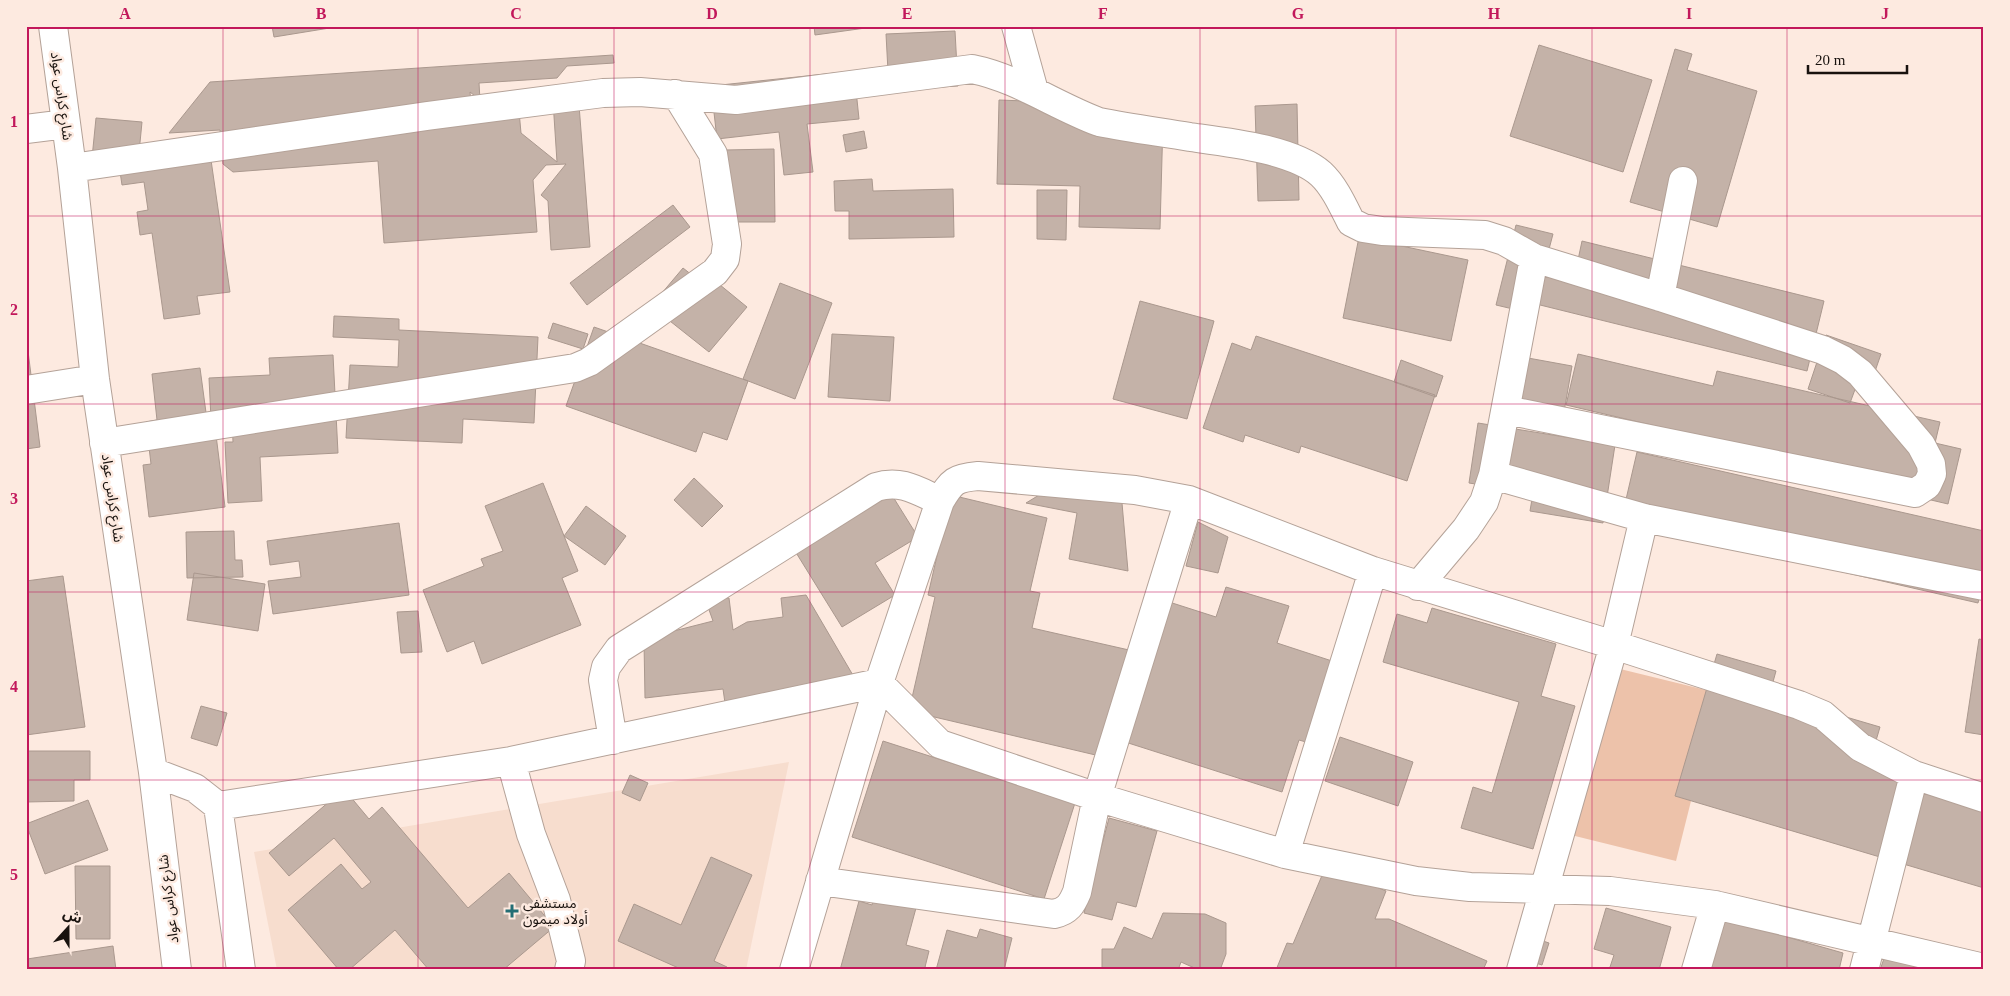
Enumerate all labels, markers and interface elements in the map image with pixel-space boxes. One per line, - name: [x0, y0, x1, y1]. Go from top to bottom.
- text: A: [119, 5, 131, 22]
- text: B: [316, 5, 327, 22]
- text: C: [510, 5, 522, 22]
- text: D: [706, 5, 718, 22]
- text: E: [902, 5, 912, 22]
- text: F: [1098, 5, 1108, 22]
- text: G: [1292, 5, 1305, 22]
- text: H: [1488, 5, 1501, 22]
- text: I: [1686, 5, 1692, 22]
- text: J: [1881, 5, 1889, 22]
- scale bar: [1808, 42, 1906, 74]
- street label: شارع كراس عواد: [45, 51, 75, 142]
- text: 20 m: [1815, 52, 1846, 68]
- text: 1: [10, 113, 18, 130]
- text: 2: [10, 301, 18, 318]
- street label: شارع كراس عواد: [96, 453, 126, 544]
- text: 3: [10, 490, 18, 507]
- text: 4: [10, 678, 18, 695]
- street label: شارع كراس عواد: [156, 853, 184, 944]
- text: 5: [10, 866, 18, 883]
- place label: مستشفى أولاد ميمون: [523, 896, 588, 928]
- north arrow: [42, 904, 92, 954]
- marker: مستشفى أولاد ميمون: [505, 904, 519, 918]
- text: ش: [61, 906, 84, 927]

